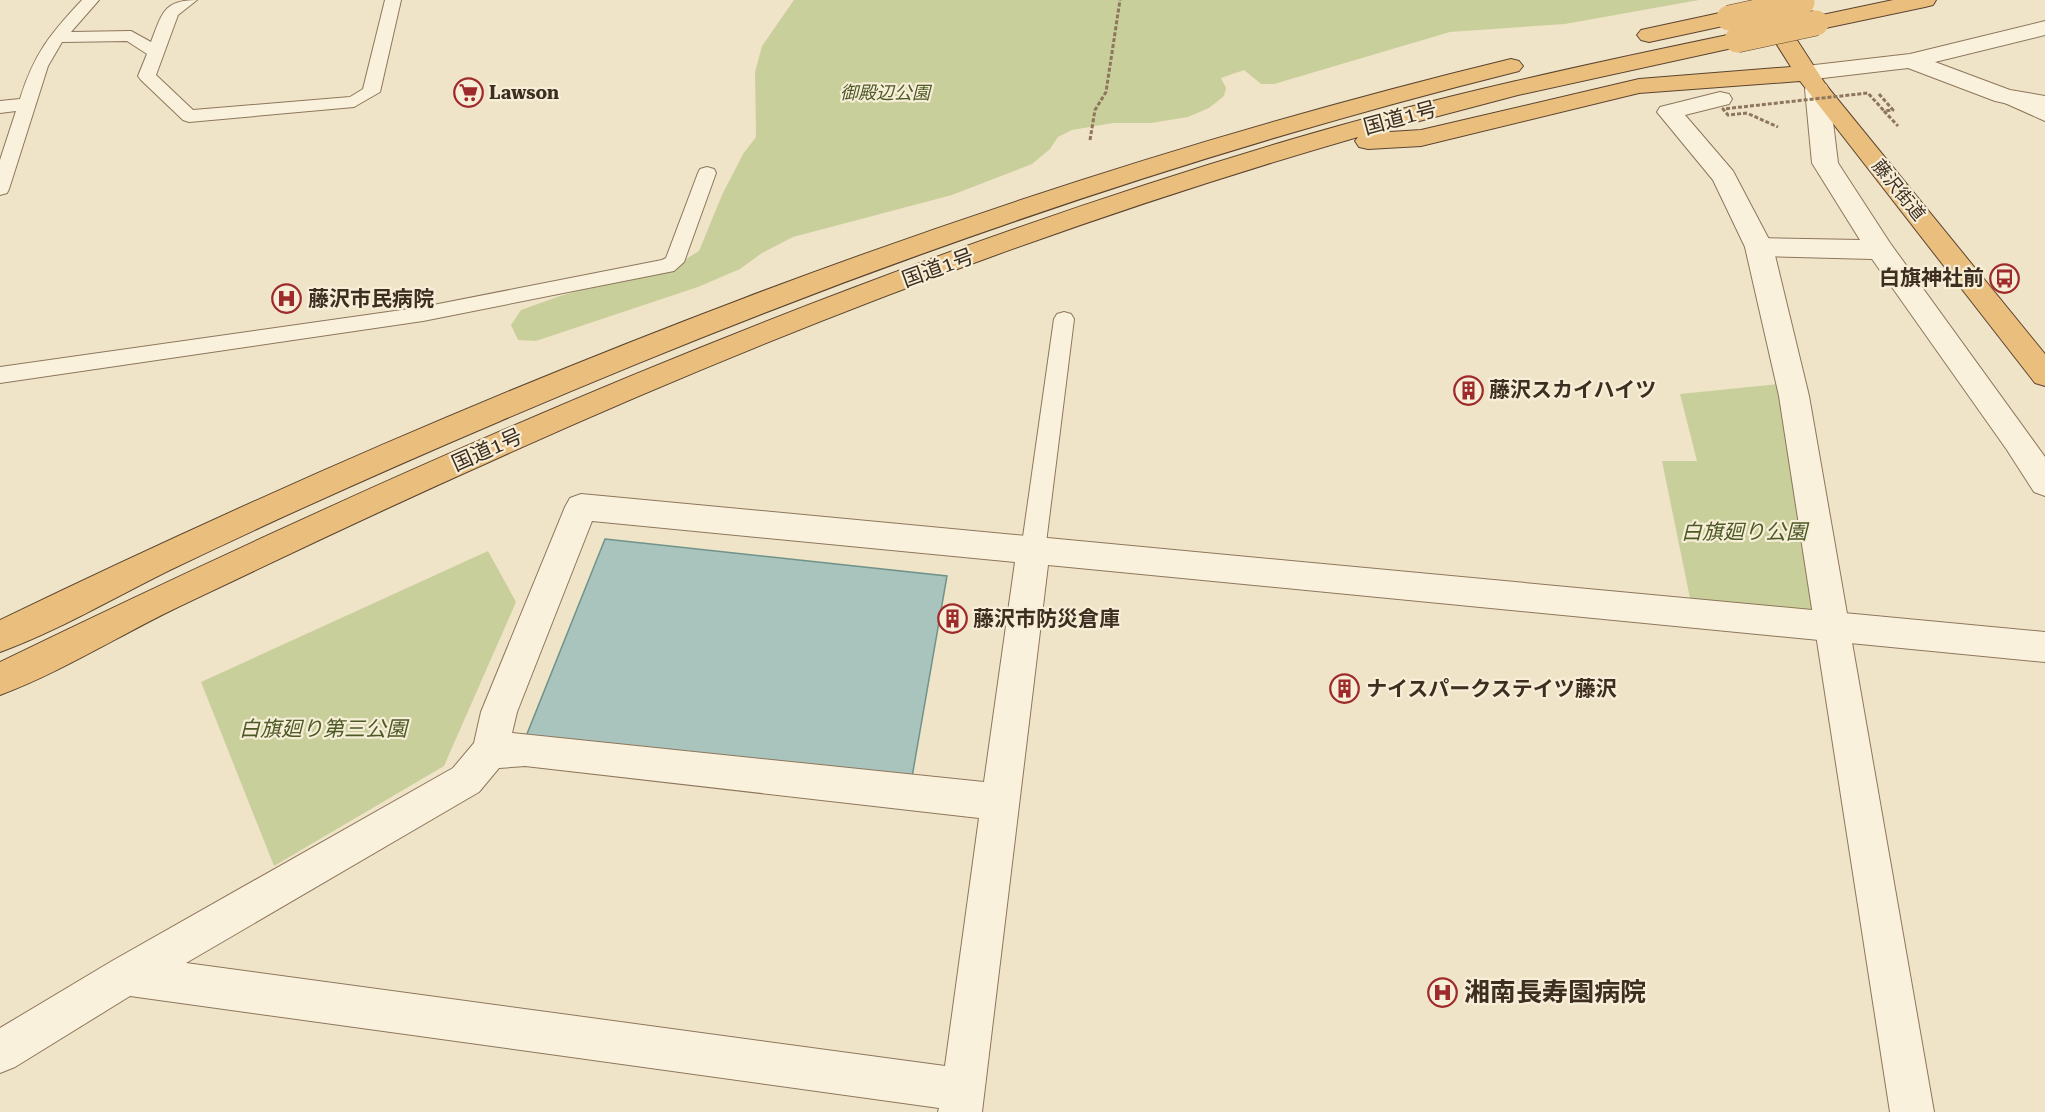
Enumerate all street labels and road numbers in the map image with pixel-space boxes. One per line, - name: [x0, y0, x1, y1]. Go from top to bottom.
- street label: 国道1号: [1361, 97, 1439, 139]
- street label: 藤沢街道: [1868, 155, 1930, 225]
- street label: 国道1号: [899, 244, 977, 292]
- street label: 国道1号: [448, 424, 526, 476]

